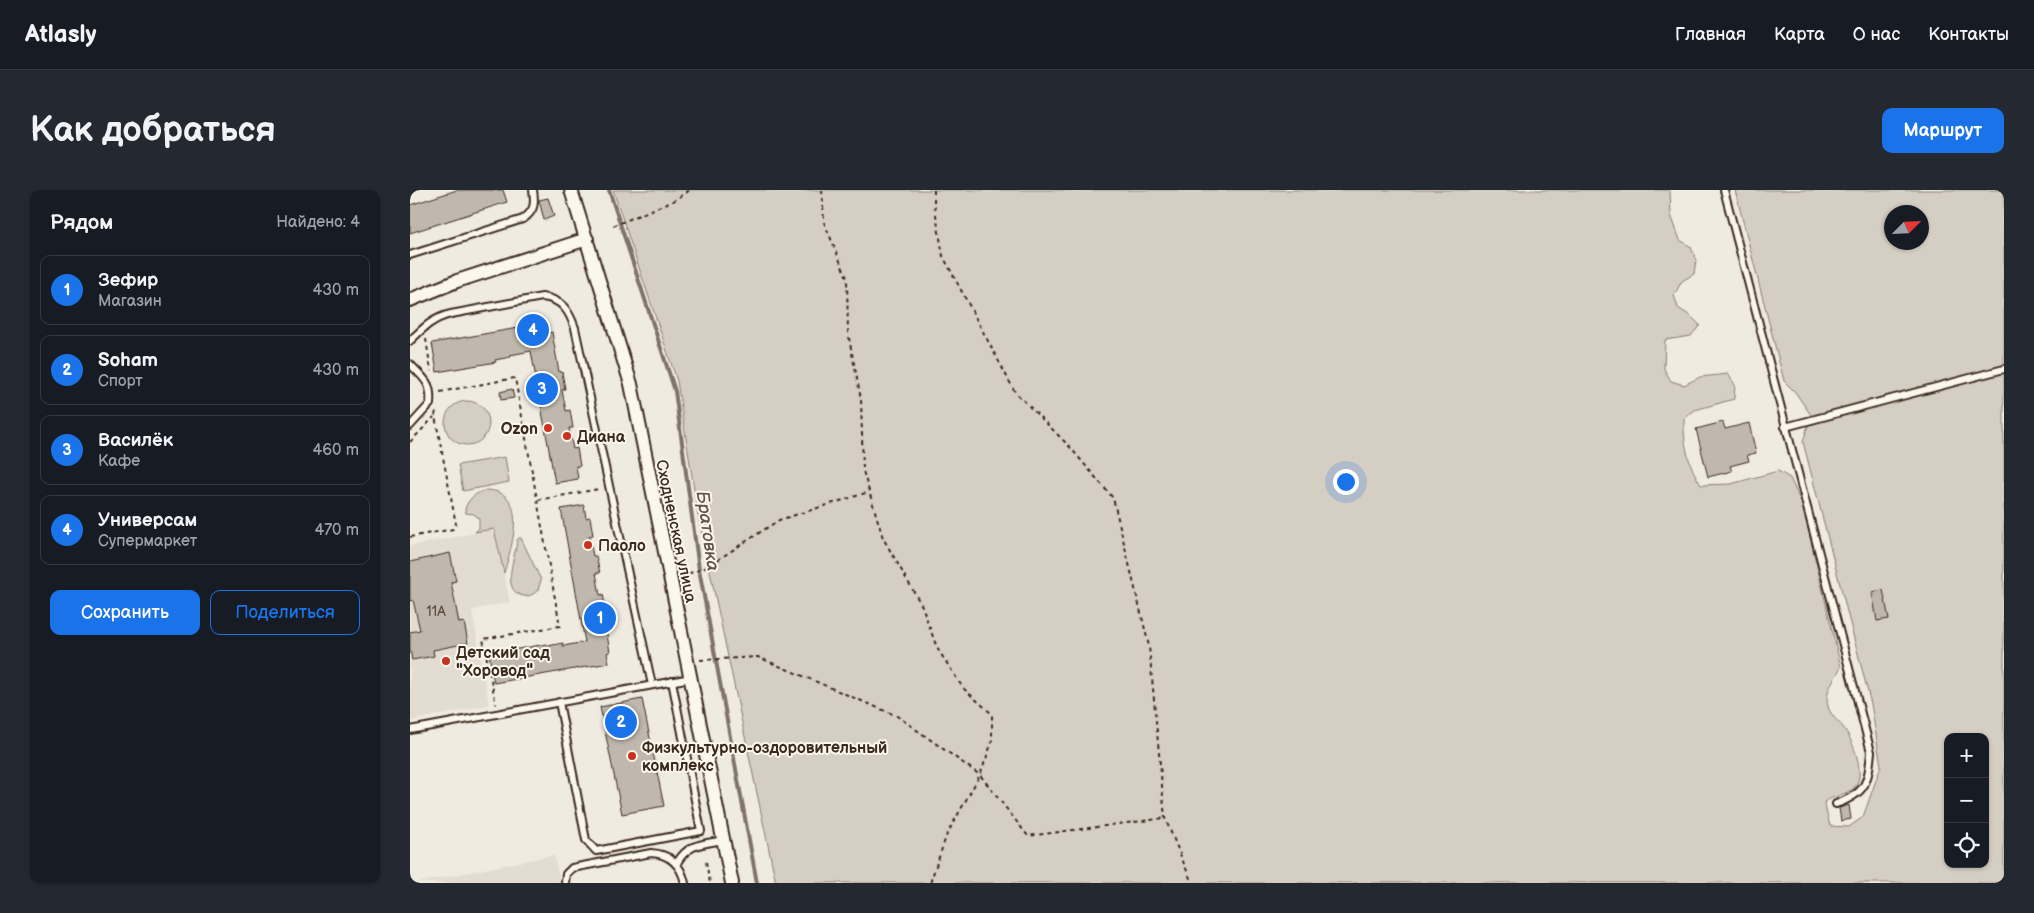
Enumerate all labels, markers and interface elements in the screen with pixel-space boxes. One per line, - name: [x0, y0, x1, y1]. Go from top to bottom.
- text: Atlasly: [25, 20, 96, 49]
- text: Главная: [1675, 24, 1746, 45]
- text: Карта: [1774, 24, 1825, 45]
- text: О нас: [1853, 24, 1900, 45]
- text: Контакты: [1928, 24, 2009, 45]
- button: Маршрут: [1882, 108, 2004, 153]
- text: Как добраться: [30, 109, 276, 152]
- north arrow: [1884, 205, 1929, 250]
- text: Рядом: [50, 210, 113, 235]
- text: Найдено: 4: [276, 213, 360, 232]
- text: Зефир: [98, 269, 158, 292]
- text: 1: [64, 281, 70, 300]
- text: 430 m: [312, 281, 359, 300]
- text: Магазин: [98, 292, 162, 311]
- pin: 4: [517, 311, 549, 349]
- text: Soham: [98, 349, 158, 372]
- text: 2: [62, 361, 72, 380]
- text: 430 m: [312, 361, 359, 380]
- pin: 3: [526, 370, 558, 408]
- text: Спорт: [98, 372, 143, 391]
- place label: Ozon: [501, 420, 538, 439]
- marker: Ozon: [542, 422, 554, 434]
- place label: Диана: [577, 428, 626, 447]
- text: Василёк: [98, 429, 173, 452]
- marker: Диана: [561, 430, 573, 442]
- text: 3: [62, 441, 72, 460]
- text: 460 m: [313, 441, 359, 460]
- text: Кафе: [98, 452, 140, 471]
- street label: Сходненская улица: [651, 458, 700, 605]
- your location: [1333, 469, 1359, 495]
- water label: Братовка: [691, 490, 724, 572]
- text: Универсам: [98, 509, 197, 532]
- text: 4: [62, 521, 72, 540]
- text: 470 m: [314, 521, 359, 540]
- text: Супермаркет: [98, 532, 197, 551]
- place label: Паоло: [598, 537, 646, 556]
- marker: Паоло: [582, 539, 594, 551]
- button: Сохранить: [50, 590, 200, 635]
- button: Поделиться: [210, 590, 360, 635]
- pin: 1: [584, 599, 616, 637]
- house number: 11А: [426, 603, 446, 620]
- place label: Детский сад "Хоровод": [456, 644, 550, 681]
- marker: Детский сад "Хоровод": [440, 655, 452, 667]
- pin: 2: [605, 703, 637, 741]
- map controls: [1944, 733, 1989, 868]
- button: +: [1944, 733, 1989, 778]
- place label: Физкультурно-оздоровительный комплекс: [642, 739, 887, 776]
- marker: Физкультурно-оздоровительный комплекс: [626, 750, 638, 762]
- button: −: [1944, 778, 1989, 823]
- button: locate: [1944, 823, 1989, 868]

